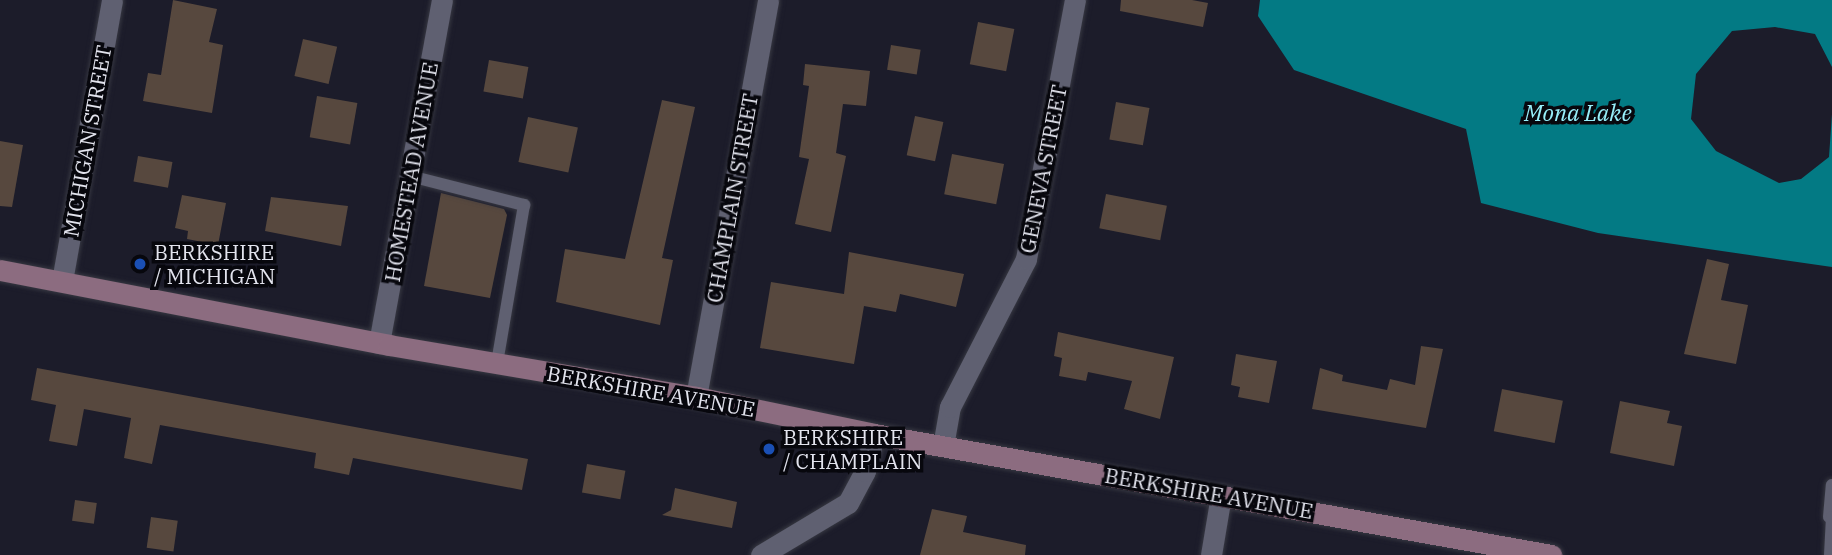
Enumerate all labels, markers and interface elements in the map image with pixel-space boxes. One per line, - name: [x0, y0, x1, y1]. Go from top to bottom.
- street label: MICHIGAN STREET: [58, 43, 116, 239]
- street label: HOMESTEAD AVENUE: [379, 60, 443, 284]
- street label: GENEVA STREET: [1014, 83, 1072, 255]
- street label: CHAMPLAIN STREET: [701, 91, 763, 305]
- water label: Mona Lake: [1524, 98, 1632, 126]
- place label: BERKSHIRE / MICHIGAN: [154, 239, 275, 289]
- marker: BERKSHIRE / MICHIGAN: [132, 256, 148, 272]
- street label: BERKSHIRE AVENUE: [545, 360, 757, 422]
- place label: BERKSHIRE / CHAMPLAIN: [783, 424, 922, 474]
- marker: BERKSHIRE / CHAMPLAIN: [761, 441, 777, 457]
- street label: BERKSHIRE AVENUE: [1103, 462, 1315, 524]

